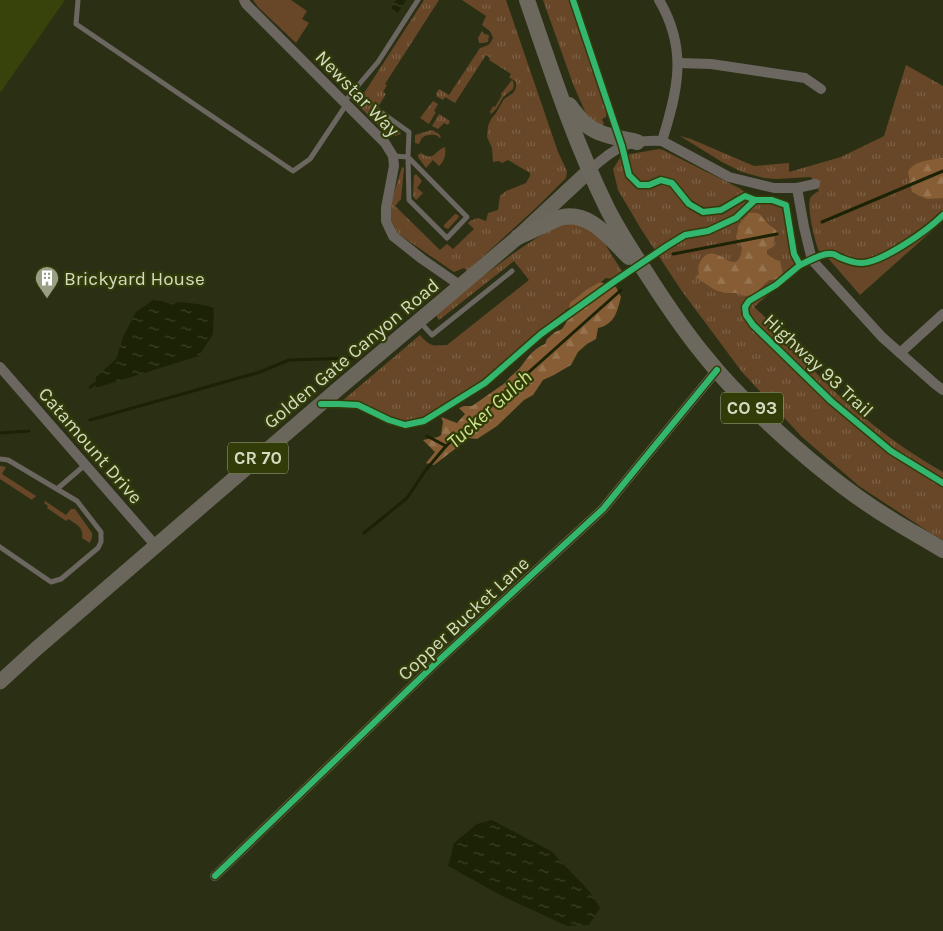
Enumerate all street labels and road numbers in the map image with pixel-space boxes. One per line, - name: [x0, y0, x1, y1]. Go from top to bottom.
- street label: Newstar Way: [311, 46, 404, 141]
- street label: Golden Gate Canyon Road: [260, 274, 444, 433]
- street label: Highway 93 Trail: [759, 309, 878, 422]
- street label: Catamount Drive: [34, 383, 147, 508]
- road number: CO 93: [721, 392, 783, 423]
- road number: CR 70: [228, 442, 288, 473]
- street label: Copper Bucket Lane: [394, 552, 534, 685]

